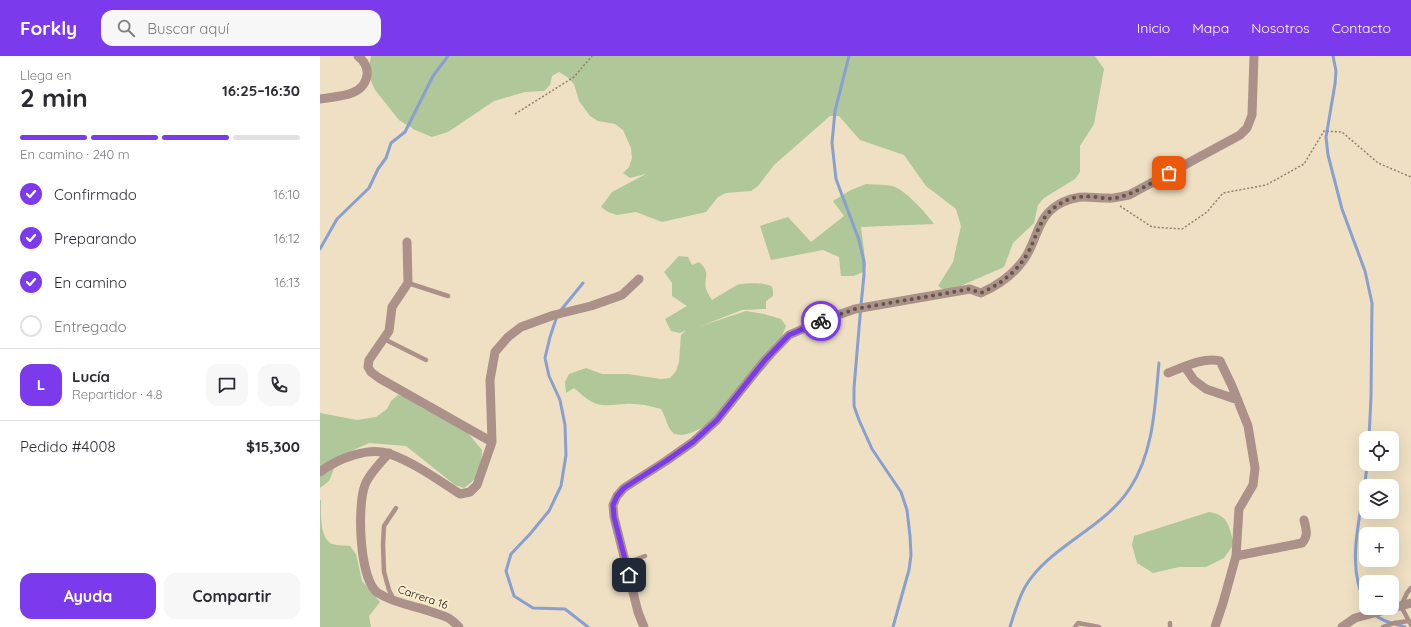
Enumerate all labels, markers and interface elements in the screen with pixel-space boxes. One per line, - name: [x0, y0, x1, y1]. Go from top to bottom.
- search box: [101, 10, 381, 46]
- text: Forkly: [20, 16, 77, 40]
- icon: search: [115, 17, 137, 39]
- text: Buscar aquí: [147, 19, 229, 38]
- text: Inicio: [1137, 19, 1170, 37]
- text: Mapa: [1192, 19, 1229, 37]
- text: Nosotros: [1251, 19, 1310, 37]
- text: Contacto: [1332, 19, 1391, 37]
- text: Llega en: [20, 67, 71, 83]
- text: 2 min: [20, 81, 88, 114]
- text: 16:25–16:30: [222, 81, 300, 100]
- text: En camino · 240 m: [20, 146, 130, 162]
- pin: [1152, 156, 1186, 190]
- icon: bag: [1158, 162, 1180, 184]
- icon: check: [20, 183, 42, 205]
- text: Confirmado: [54, 185, 137, 204]
- text: 16:10: [273, 186, 300, 202]
- icon: check: [20, 227, 42, 249]
- text: Preparando: [54, 229, 137, 248]
- text: 16:12: [274, 230, 300, 246]
- icon: check: [20, 271, 42, 293]
- text: En camino: [54, 273, 127, 292]
- text: 16:13: [274, 274, 300, 290]
- courier: [801, 301, 841, 341]
- icon: bike: [810, 310, 832, 332]
- text: Entregado: [54, 317, 127, 336]
- button: chat: [206, 364, 248, 406]
- button: phone: [258, 364, 300, 406]
- text: Lucía: [72, 367, 110, 386]
- text: L: [37, 375, 45, 394]
- text: Repartidor · 4.8: [72, 386, 163, 402]
- map controls: [1359, 431, 1399, 615]
- button: locate: [1359, 431, 1399, 471]
- text: Pedido #4008: [20, 437, 115, 456]
- text: $15,300: [246, 437, 300, 456]
- button: layers: [1359, 479, 1399, 519]
- button: +: [1359, 527, 1399, 567]
- pin: [612, 558, 646, 592]
- icon: home: [618, 564, 640, 586]
- button: Ayuda: [20, 573, 156, 619]
- button: Compartir: [164, 573, 300, 619]
- button: −: [1359, 575, 1399, 615]
- street label: Carrera 16: [396, 582, 450, 612]

